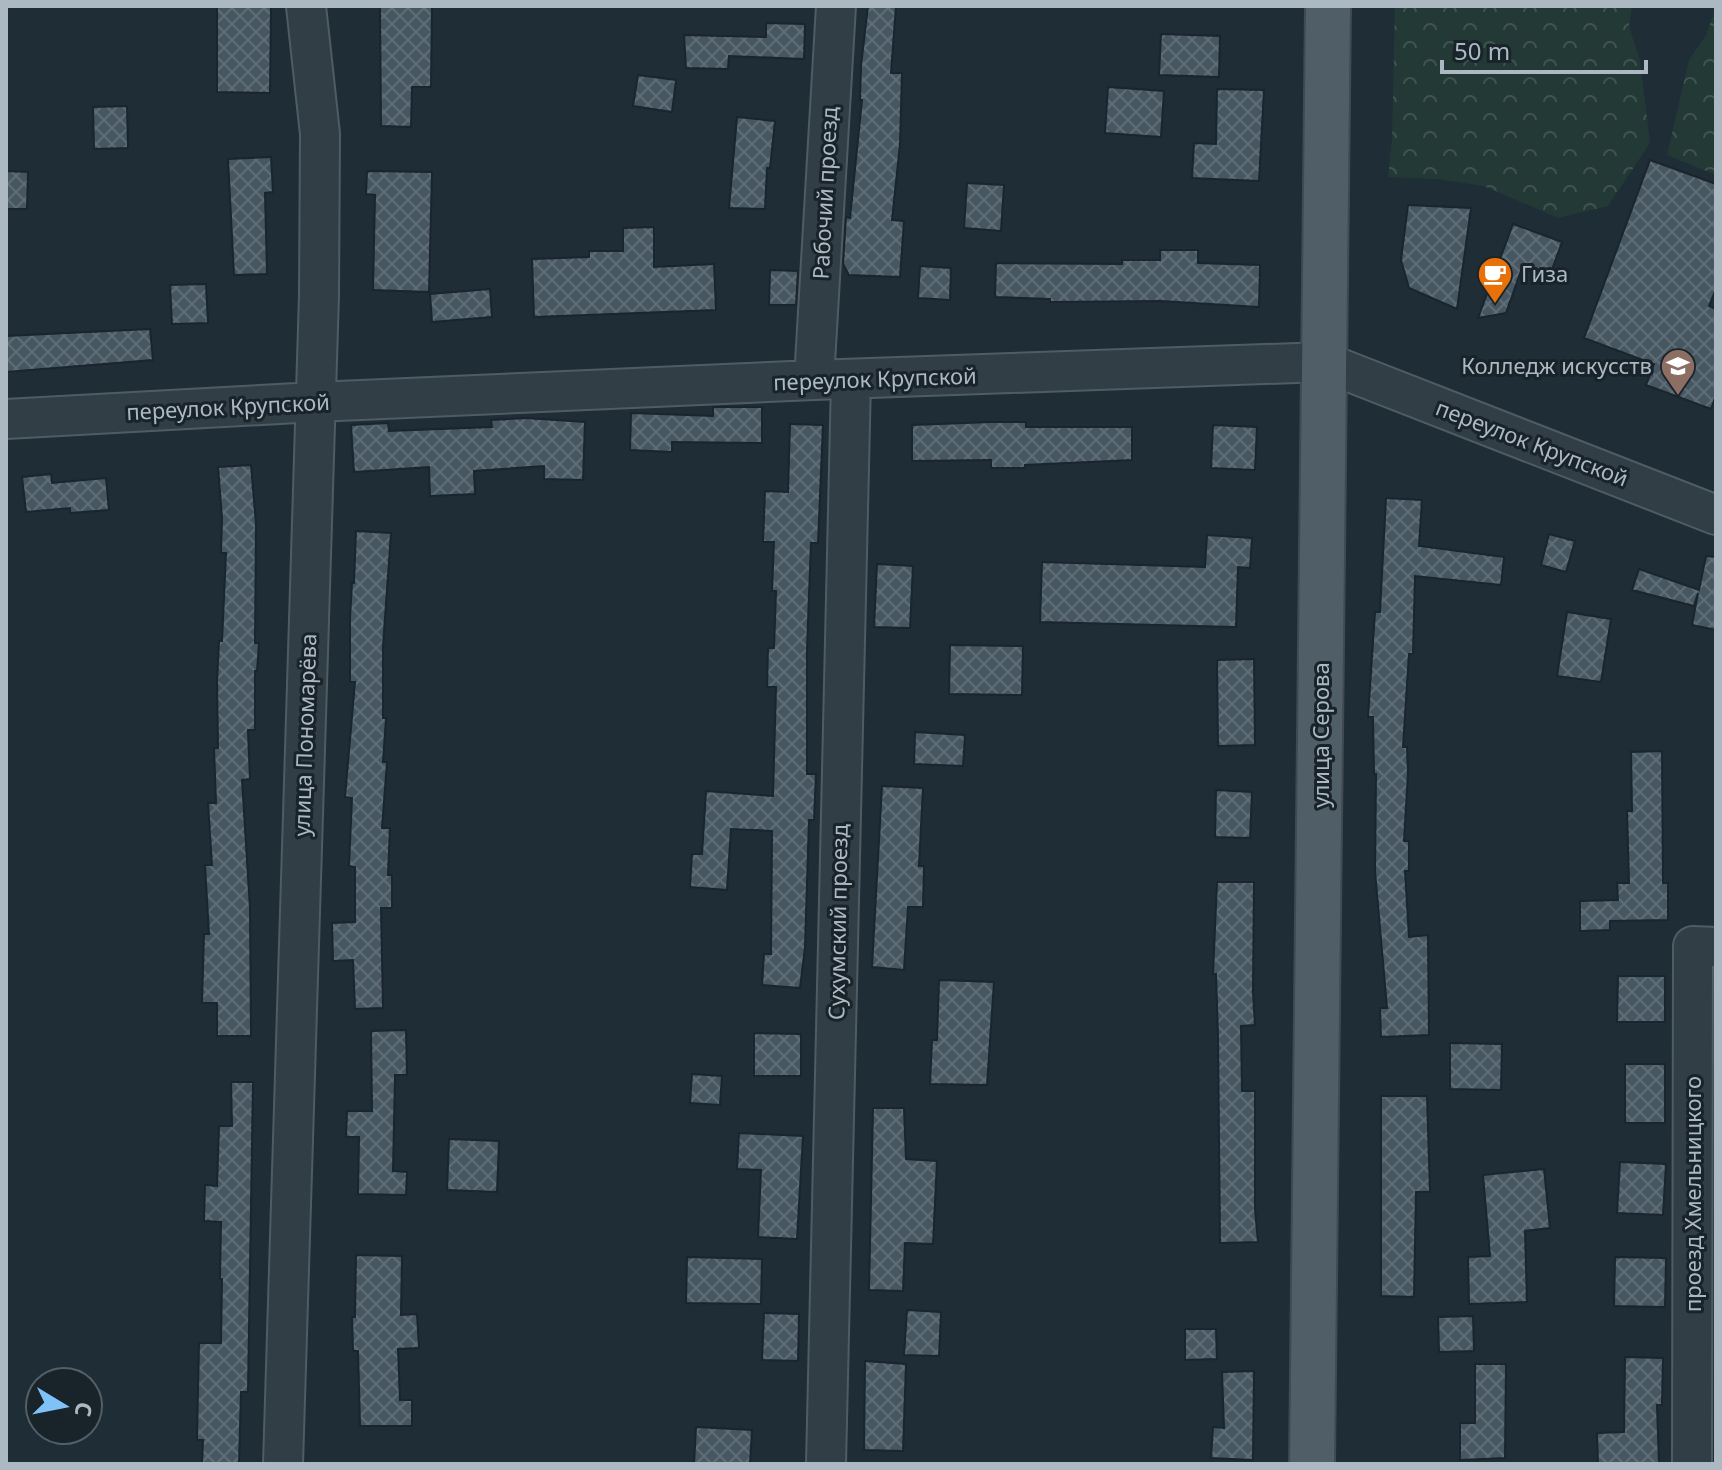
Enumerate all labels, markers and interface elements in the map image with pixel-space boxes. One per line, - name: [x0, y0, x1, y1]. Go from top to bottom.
- scale bar: [1442, 24, 1646, 74]
- text: 50 m: [1454, 34, 1510, 67]
- street label: Рабочий проезд: [804, 105, 844, 280]
- cafe icon: Гиза: [1476, 255, 1514, 305]
- place label: Гиза: [1521, 258, 1568, 288]
- school or university icon: Колледж искусств: [1659, 347, 1697, 397]
- place label: Колледж искусств: [1461, 350, 1652, 380]
- street label: переулок Крупской: [773, 359, 977, 397]
- street label: переулок Крупской: [126, 386, 330, 426]
- street label: переулок Крупской: [1432, 392, 1633, 493]
- street label: улица Пономарёва: [285, 633, 323, 837]
- street label: улица Серова: [1305, 662, 1335, 808]
- street label: Сухумский проезд: [820, 823, 854, 1020]
- street label: проезд Хмельницкого: [1677, 1076, 1707, 1312]
- north arrow: [24, 1366, 104, 1446]
- text: С: [69, 1400, 101, 1419]

